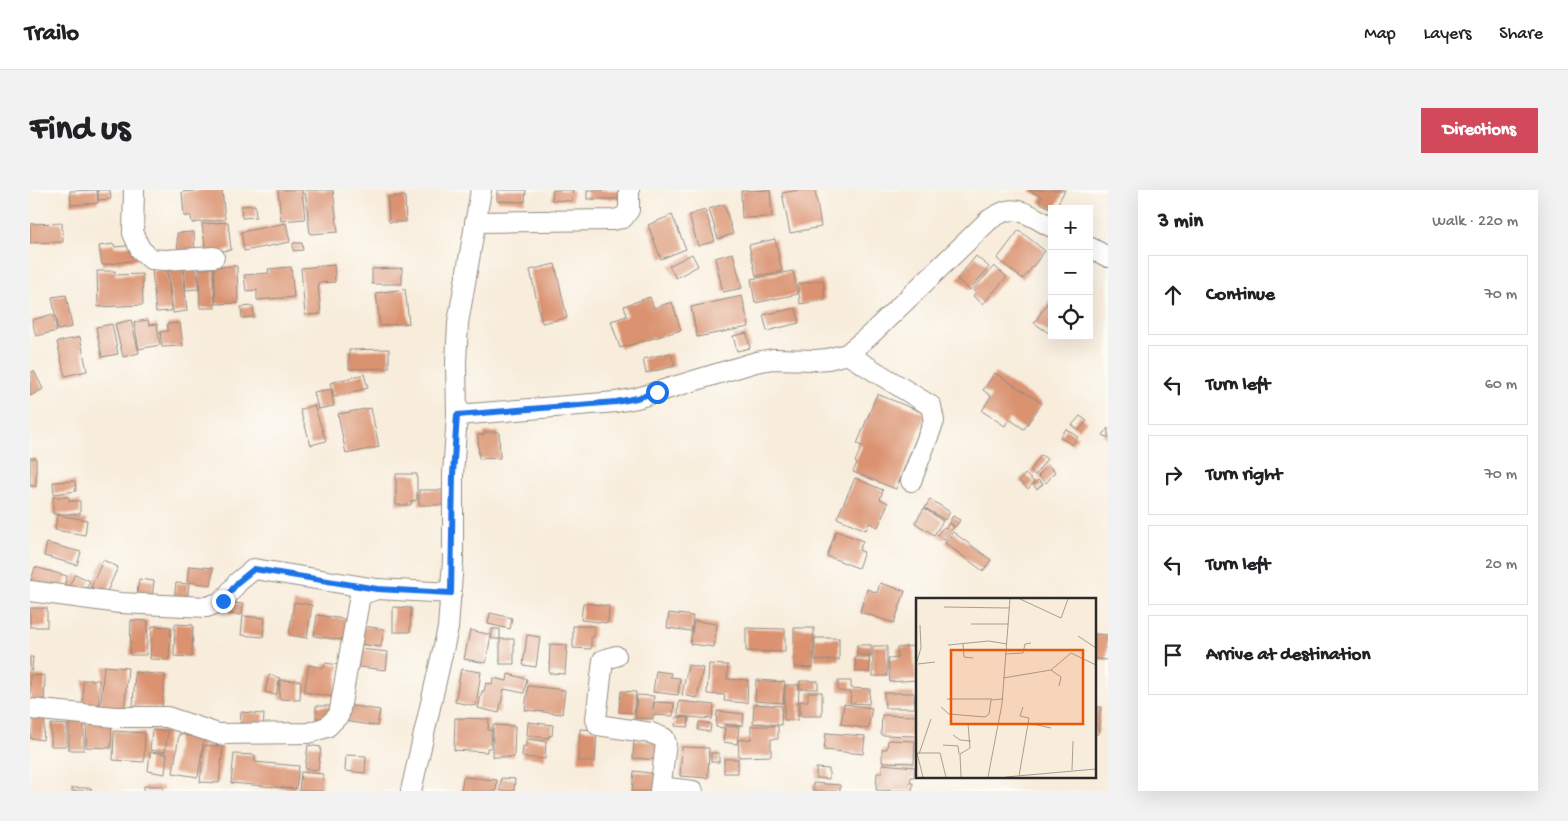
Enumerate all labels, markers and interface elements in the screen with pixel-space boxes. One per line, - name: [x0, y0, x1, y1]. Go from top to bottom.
- text: Trailo: [25, 20, 79, 49]
- text: Map: [1364, 24, 1396, 45]
- text: Layers: [1424, 24, 1471, 45]
- text: Share: [1499, 24, 1543, 45]
- button: Directions: [1421, 108, 1538, 153]
- text: Find us: [30, 110, 130, 151]
- map controls: [1048, 205, 1093, 340]
- button: +: [1048, 205, 1093, 250]
- text: 3 min: [1158, 210, 1203, 235]
- text: Walk · 220 m: [1432, 213, 1518, 232]
- button: −: [1048, 250, 1093, 295]
- icon: ahead: [1159, 281, 1187, 309]
- text: Continue: [1206, 284, 1275, 307]
- text: 70 m: [1484, 286, 1517, 305]
- button: locate: [1048, 295, 1093, 340]
- icon: left: [1159, 371, 1187, 399]
- text: Turn left: [1206, 374, 1270, 397]
- text: 60 m: [1485, 376, 1517, 395]
- route start: [646, 381, 669, 404]
- icon: right: [1159, 461, 1187, 489]
- text: Turn right: [1206, 464, 1282, 487]
- text: 70 m: [1484, 466, 1517, 485]
- icon: left: [1159, 551, 1187, 579]
- text: Turn left: [1206, 554, 1270, 577]
- text: 20 m: [1485, 556, 1517, 575]
- route end: [212, 590, 235, 613]
- inset map: [916, 598, 1096, 778]
- icon: arrive: [1159, 641, 1187, 669]
- text: Arrive at destination: [1206, 644, 1370, 667]

